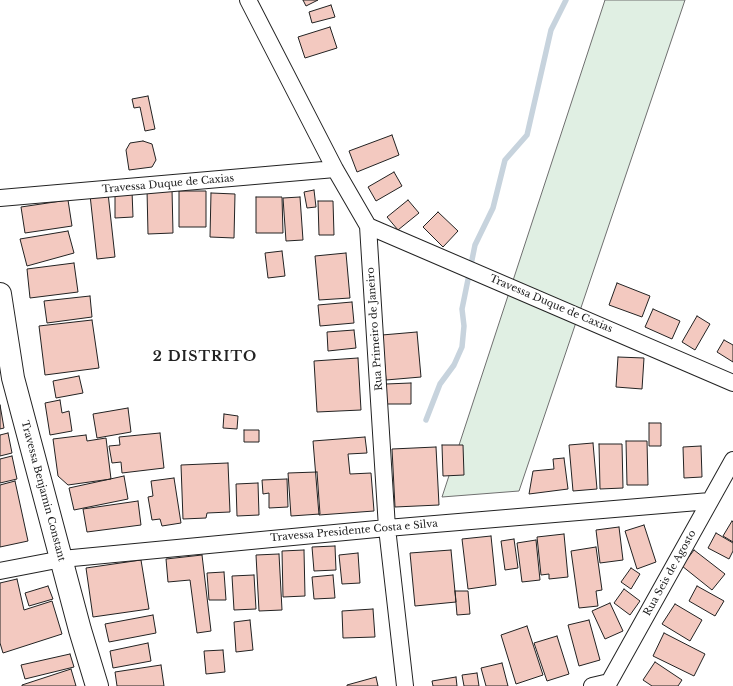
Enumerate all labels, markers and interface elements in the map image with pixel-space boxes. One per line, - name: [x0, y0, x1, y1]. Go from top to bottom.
- street label: Travessa Duque de Caxias: [102, 172, 234, 196]
- street label: Rua Primeiro de Janeiro: [365, 267, 385, 391]
- street label: Travessa Duque de Caxias: [488, 273, 614, 335]
- district label: 2 DISTRITO: [153, 349, 257, 365]
- street label: Travessa Benjamin Constant: [18, 419, 68, 563]
- street label: Travessa Presidente Costa e Silva: [270, 518, 438, 544]
- street label: Rua Seis de Agosto: [641, 528, 699, 618]

